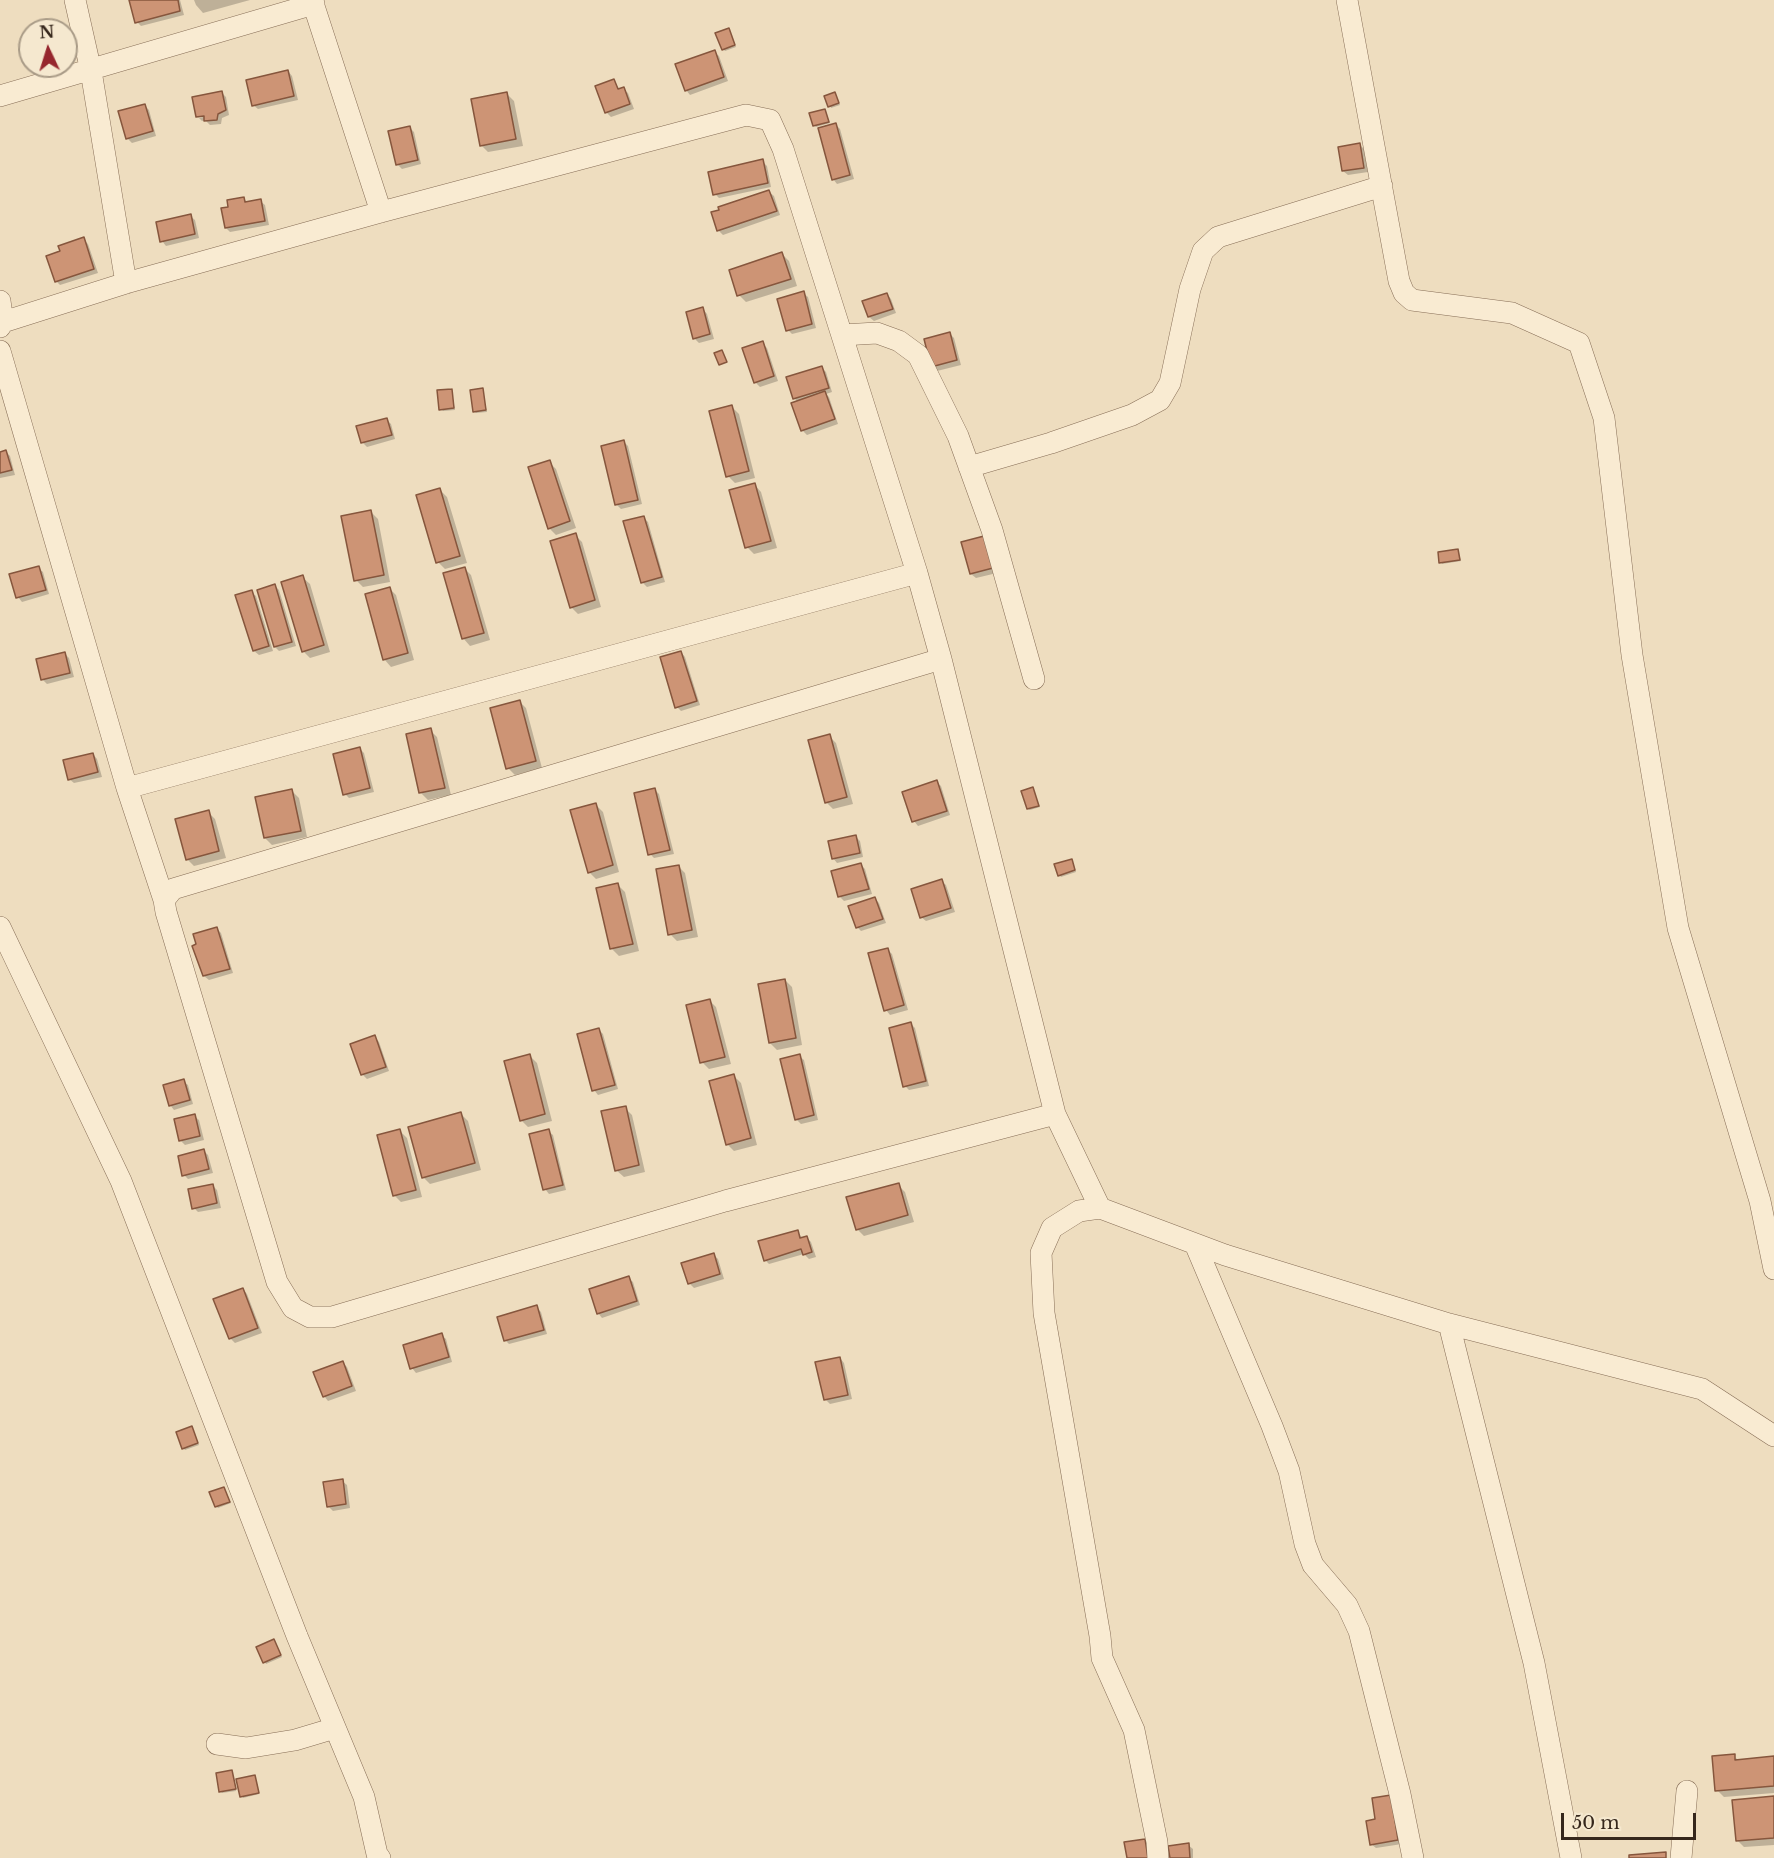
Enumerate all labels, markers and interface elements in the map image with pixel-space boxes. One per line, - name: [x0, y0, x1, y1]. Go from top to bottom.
- north arrow: [18, 18, 78, 78]
- text: N: [39, 22, 55, 43]
- scale bar: [1564, 1801, 1699, 1839]
- text: 50 m: [1572, 1812, 1620, 1834]

